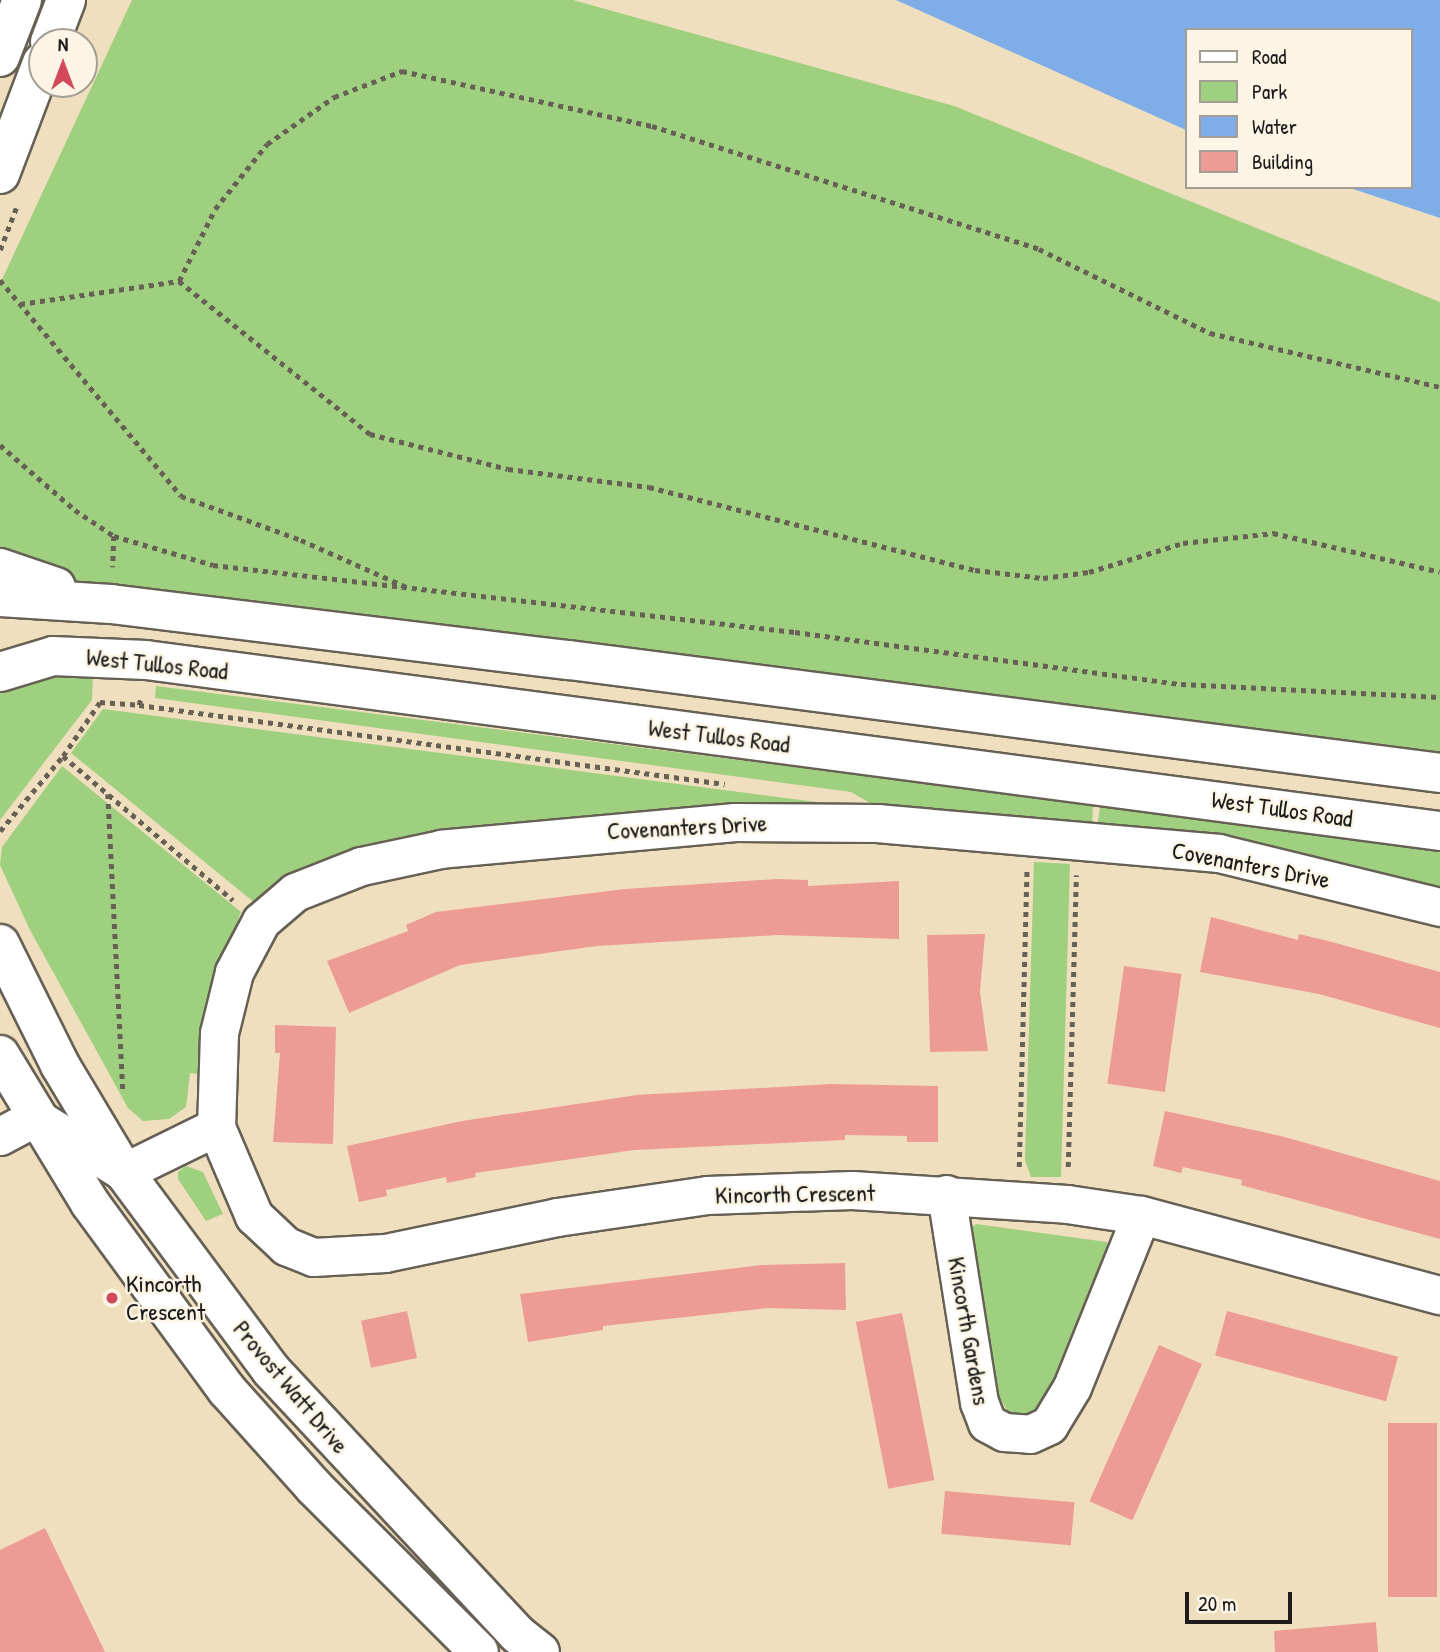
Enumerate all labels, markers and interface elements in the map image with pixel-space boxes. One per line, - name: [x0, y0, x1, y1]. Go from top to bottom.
- north arrow: [28, 28, 98, 98]
- legend: [1184, 28, 1412, 189]
- text: N: [58, 31, 68, 57]
- text: Road: [1252, 42, 1286, 71]
- text: Park: [1252, 77, 1287, 106]
- text: Water: [1252, 112, 1297, 141]
- text: Building: [1252, 147, 1313, 176]
- street label: West Tullos Road: [85, 642, 229, 686]
- street label: West Tullos Road: [647, 713, 791, 759]
- street label: West Tullos Road: [1210, 785, 1354, 833]
- street label: Covenanters Drive: [606, 808, 768, 846]
- street label: Covenanters Drive: [1170, 836, 1332, 894]
- street label: Kincorth Crescent: [715, 1178, 875, 1210]
- street label: Kincorth Gardens: [942, 1255, 996, 1407]
- place label: Kincorth Crescent: [126, 1270, 205, 1326]
- marker: Kincorth Crescent: [104, 1290, 120, 1306]
- street label: Provost Watt Drive: [227, 1315, 355, 1459]
- scale bar: [1188, 1578, 1295, 1622]
- text: 20 m: [1198, 1589, 1236, 1618]

